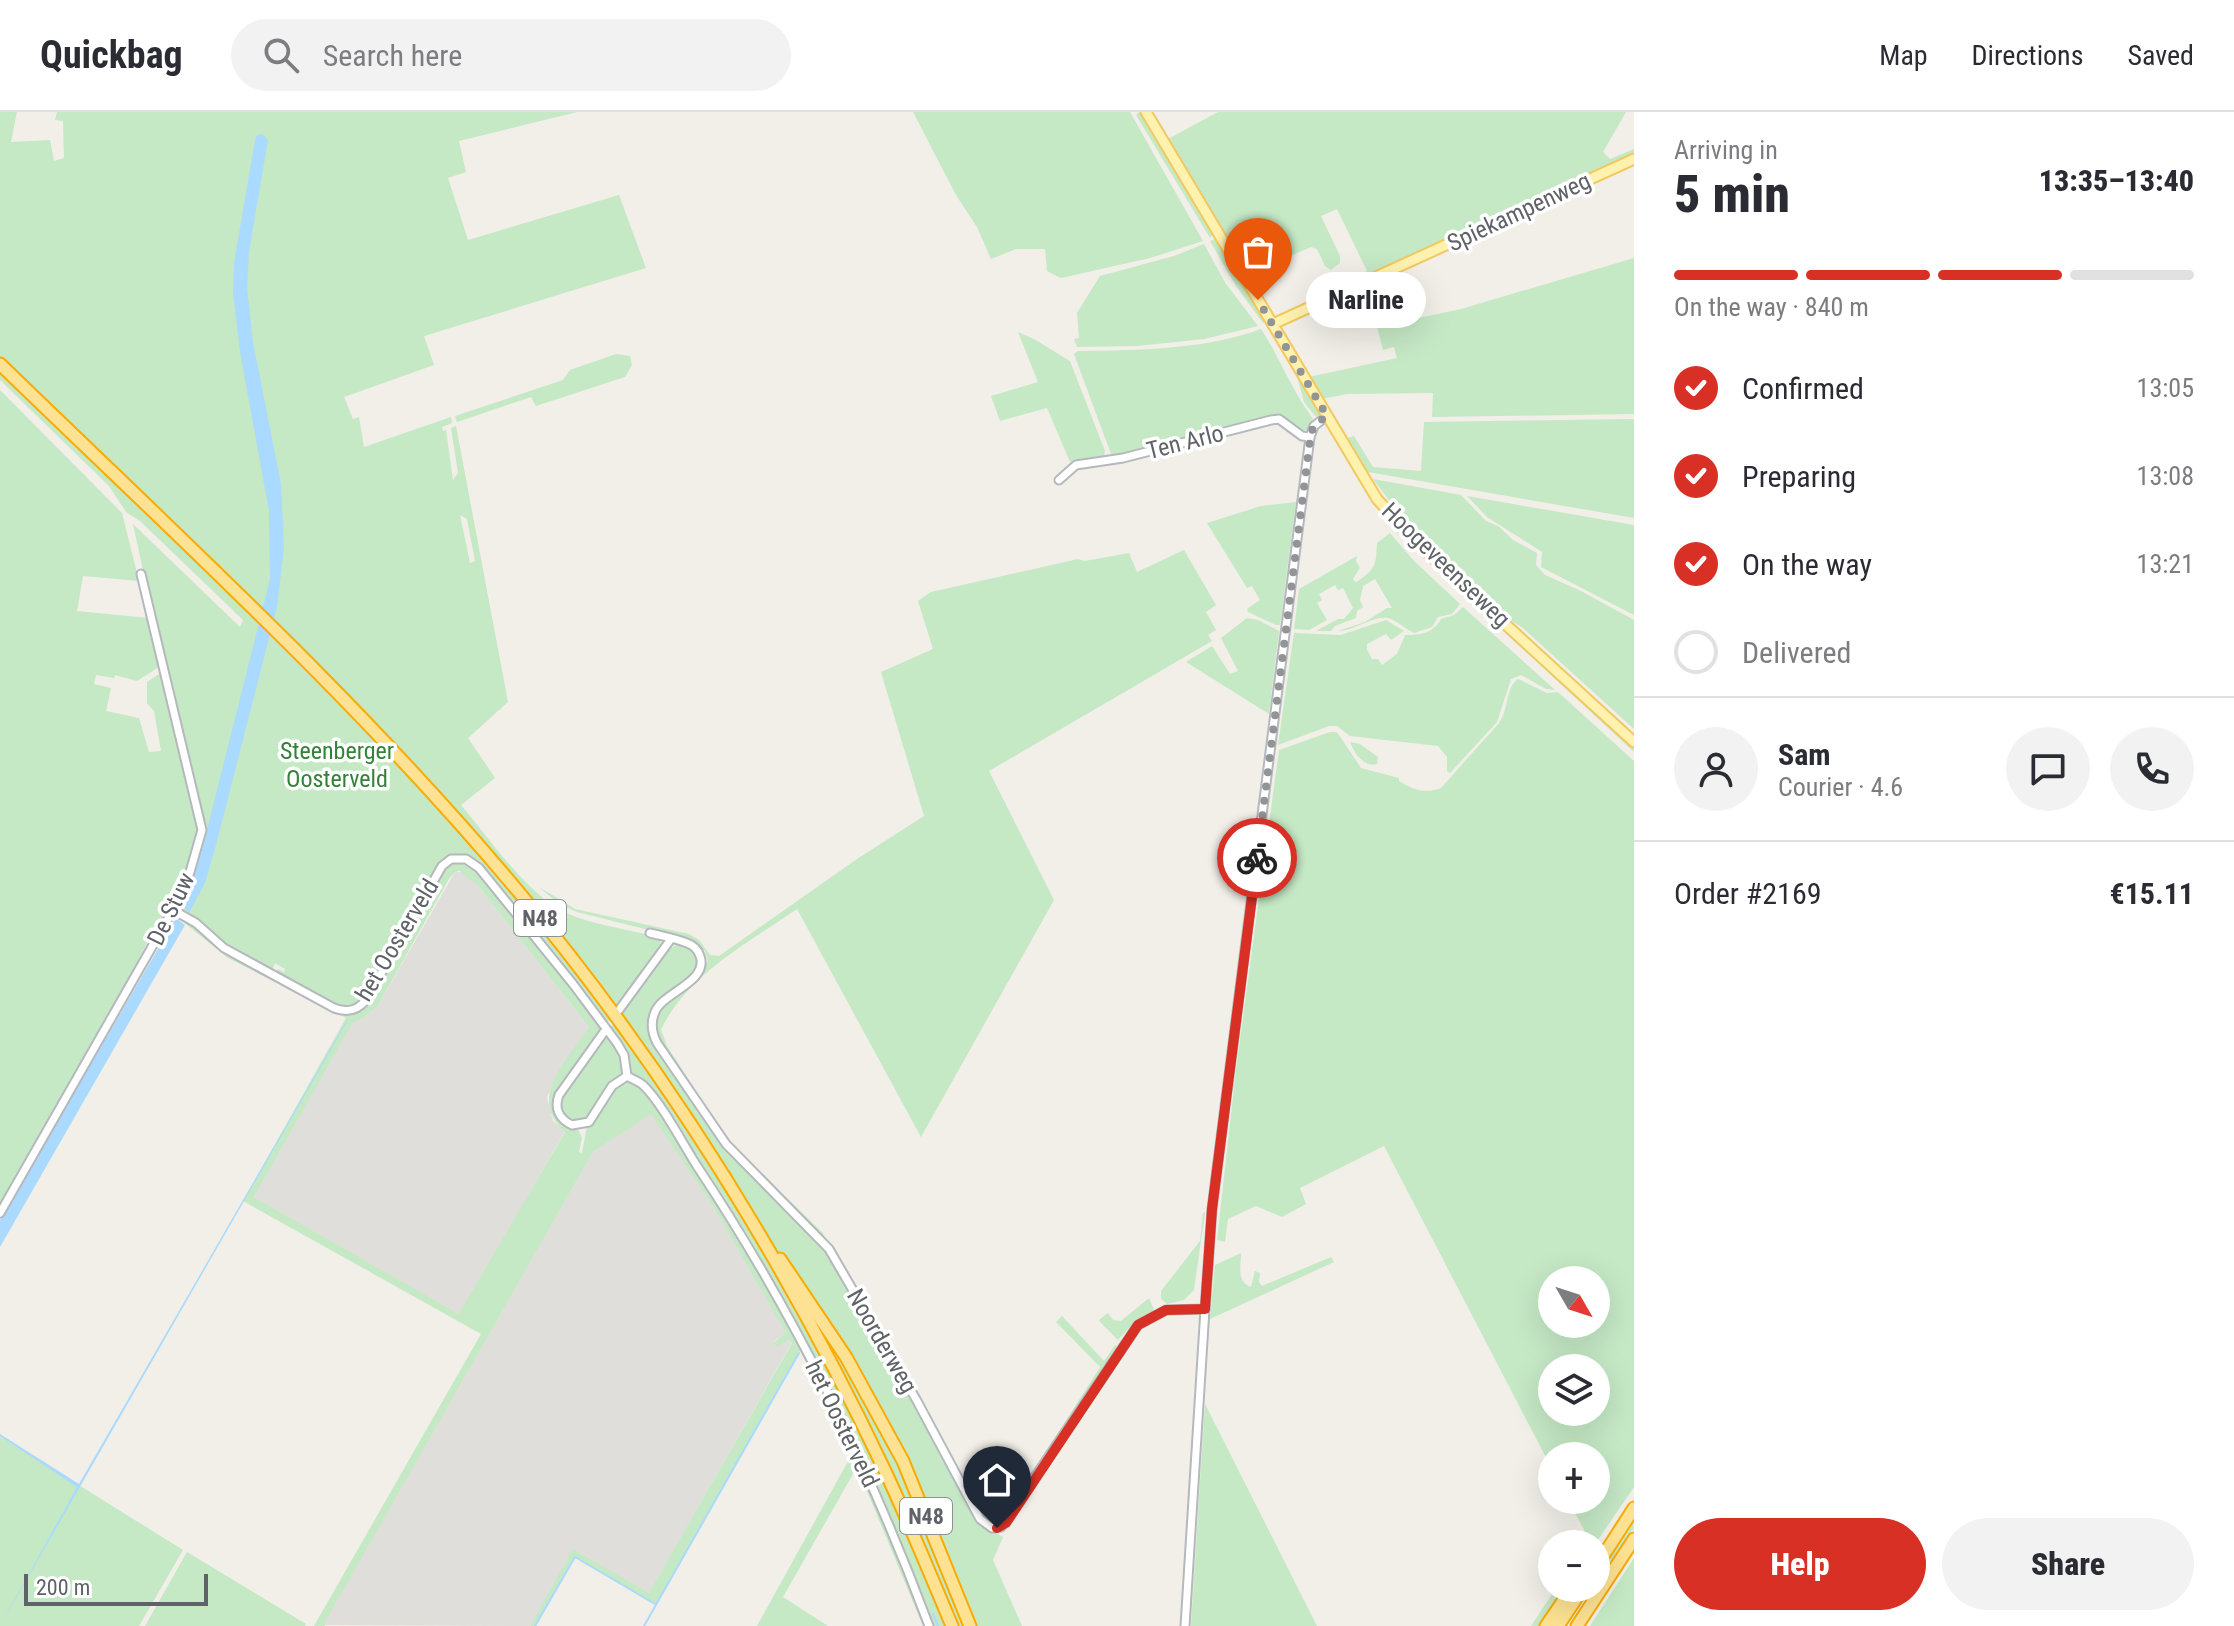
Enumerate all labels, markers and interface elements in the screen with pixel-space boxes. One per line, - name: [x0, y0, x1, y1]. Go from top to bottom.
- search box: [231, 19, 791, 91]
- text: Quickbag: [40, 33, 183, 77]
- icon: search: [259, 33, 303, 77]
- text: Search here: [323, 38, 462, 73]
- text: Map: [1879, 39, 1928, 72]
- text: Directions: [1972, 39, 2083, 72]
- text: Saved: [2127, 39, 2194, 72]
- text: Arriving in: [1674, 135, 1778, 165]
- text: 13:35–13:40: [2039, 163, 2194, 198]
- text: 5 min: [1674, 164, 1790, 225]
- street label: Spiekampenweg: [1443, 167, 1595, 257]
- pin: [1224, 218, 1292, 300]
- icon: bag: [1236, 230, 1280, 274]
- callout: Narline: [1306, 272, 1426, 328]
- text: Narline: [1328, 285, 1404, 315]
- text: On the way · 840 m: [1674, 292, 1869, 322]
- icon: check: [1674, 366, 1718, 410]
- text: Confirmed: [1742, 371, 1864, 406]
- text: 13:05: [2137, 373, 2194, 403]
- street label: Ten Arlo: [1144, 419, 1226, 465]
- icon: check: [1674, 454, 1718, 498]
- text: Preparing: [1742, 459, 1856, 494]
- text: 13:08: [2137, 461, 2194, 491]
- street label: Hoogeveenseweg: [1376, 497, 1516, 633]
- icon: check: [1674, 542, 1718, 586]
- text: On the way: [1742, 547, 1872, 582]
- text: 13:21: [2137, 549, 2194, 579]
- text: Delivered: [1742, 635, 1851, 670]
- button: person: [1674, 727, 1758, 811]
- button: chat: [2006, 727, 2090, 811]
- button: phone: [2110, 727, 2194, 811]
- park label: Steenberger Oosterveld: [280, 737, 394, 793]
- text: Sam: [1778, 737, 1831, 772]
- text: Courier · 4.6: [1778, 772, 1903, 802]
- courier: [1217, 818, 1297, 898]
- icon: bike: [1235, 836, 1279, 880]
- street label: De Stuw: [141, 868, 201, 950]
- street label: het Oosterveld: [350, 874, 444, 1006]
- text: Order #2169: [1674, 876, 1822, 911]
- text: €15.11: [2109, 876, 2194, 911]
- road number: N48: [514, 900, 566, 936]
- north arrow: [1538, 1266, 1610, 1338]
- map controls: [1538, 1266, 1610, 1602]
- street label: Noorderweg: [841, 1284, 923, 1398]
- button: layers: [1538, 1354, 1610, 1426]
- street label: het Oosterveld: [799, 1356, 885, 1492]
- button: +: [1538, 1442, 1610, 1514]
- pin: [963, 1446, 1031, 1528]
- icon: home: [975, 1458, 1019, 1502]
- road number: N48: [900, 1498, 952, 1534]
- button: Help: [1674, 1518, 1926, 1610]
- button: Share: [1942, 1518, 2194, 1610]
- button: −: [1538, 1530, 1610, 1602]
- scale bar: [24, 1570, 208, 1606]
- text: 200 m: [36, 1575, 90, 1600]

